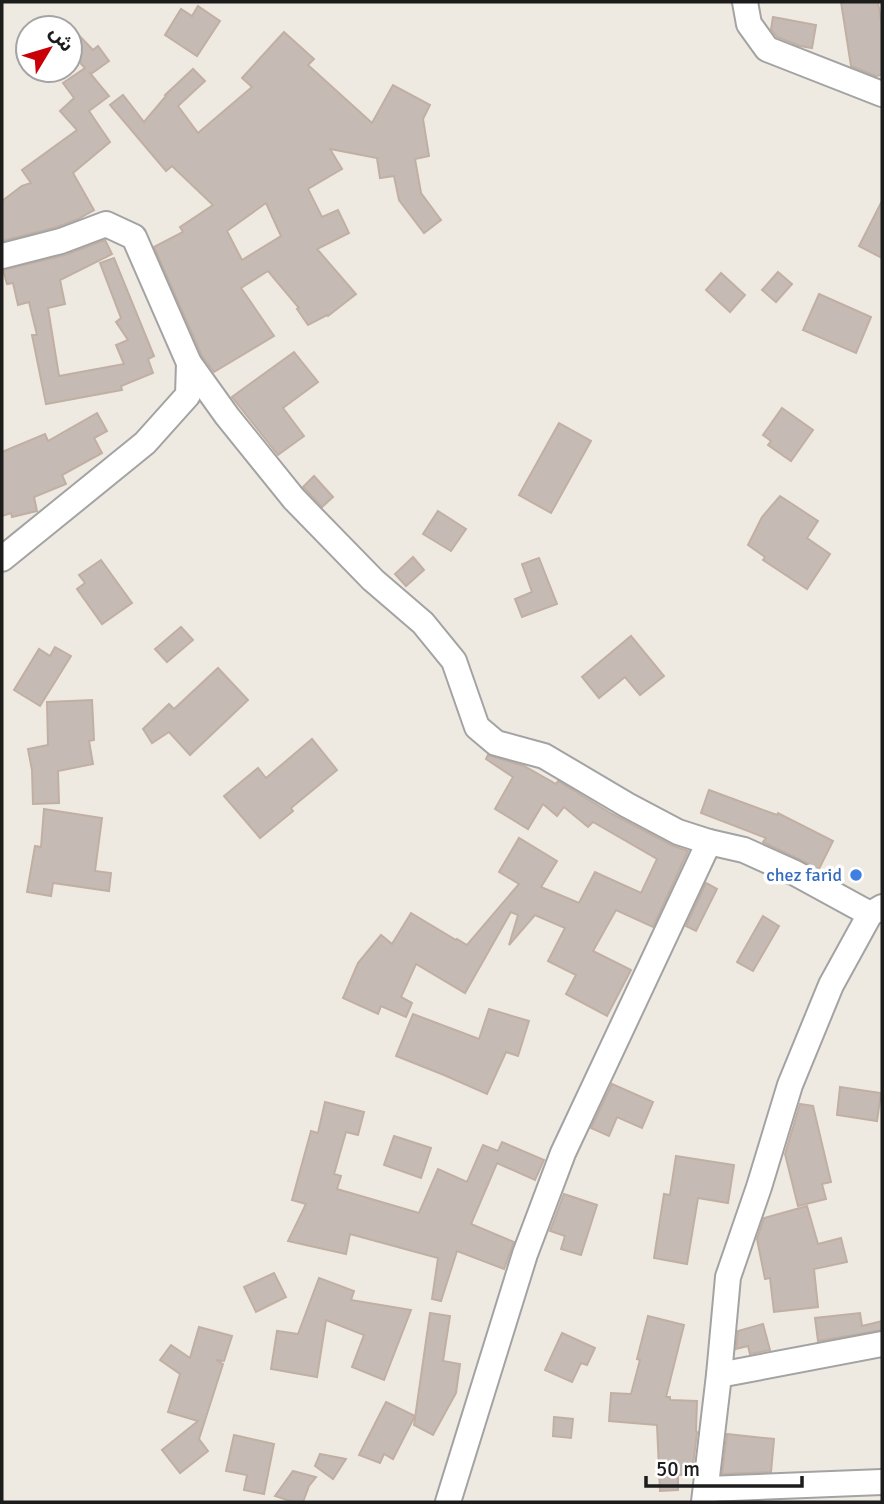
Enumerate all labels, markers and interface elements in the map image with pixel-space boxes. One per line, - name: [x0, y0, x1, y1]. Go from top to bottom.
- north arrow: [14, 14, 84, 84]
- text: ش: [44, 22, 79, 57]
- place label: chez farid: [766, 864, 842, 886]
- marker: chez farid: [848, 867, 864, 883]
- scale bar: [646, 1444, 802, 1488]
- text: 50 m: [656, 1456, 700, 1482]

